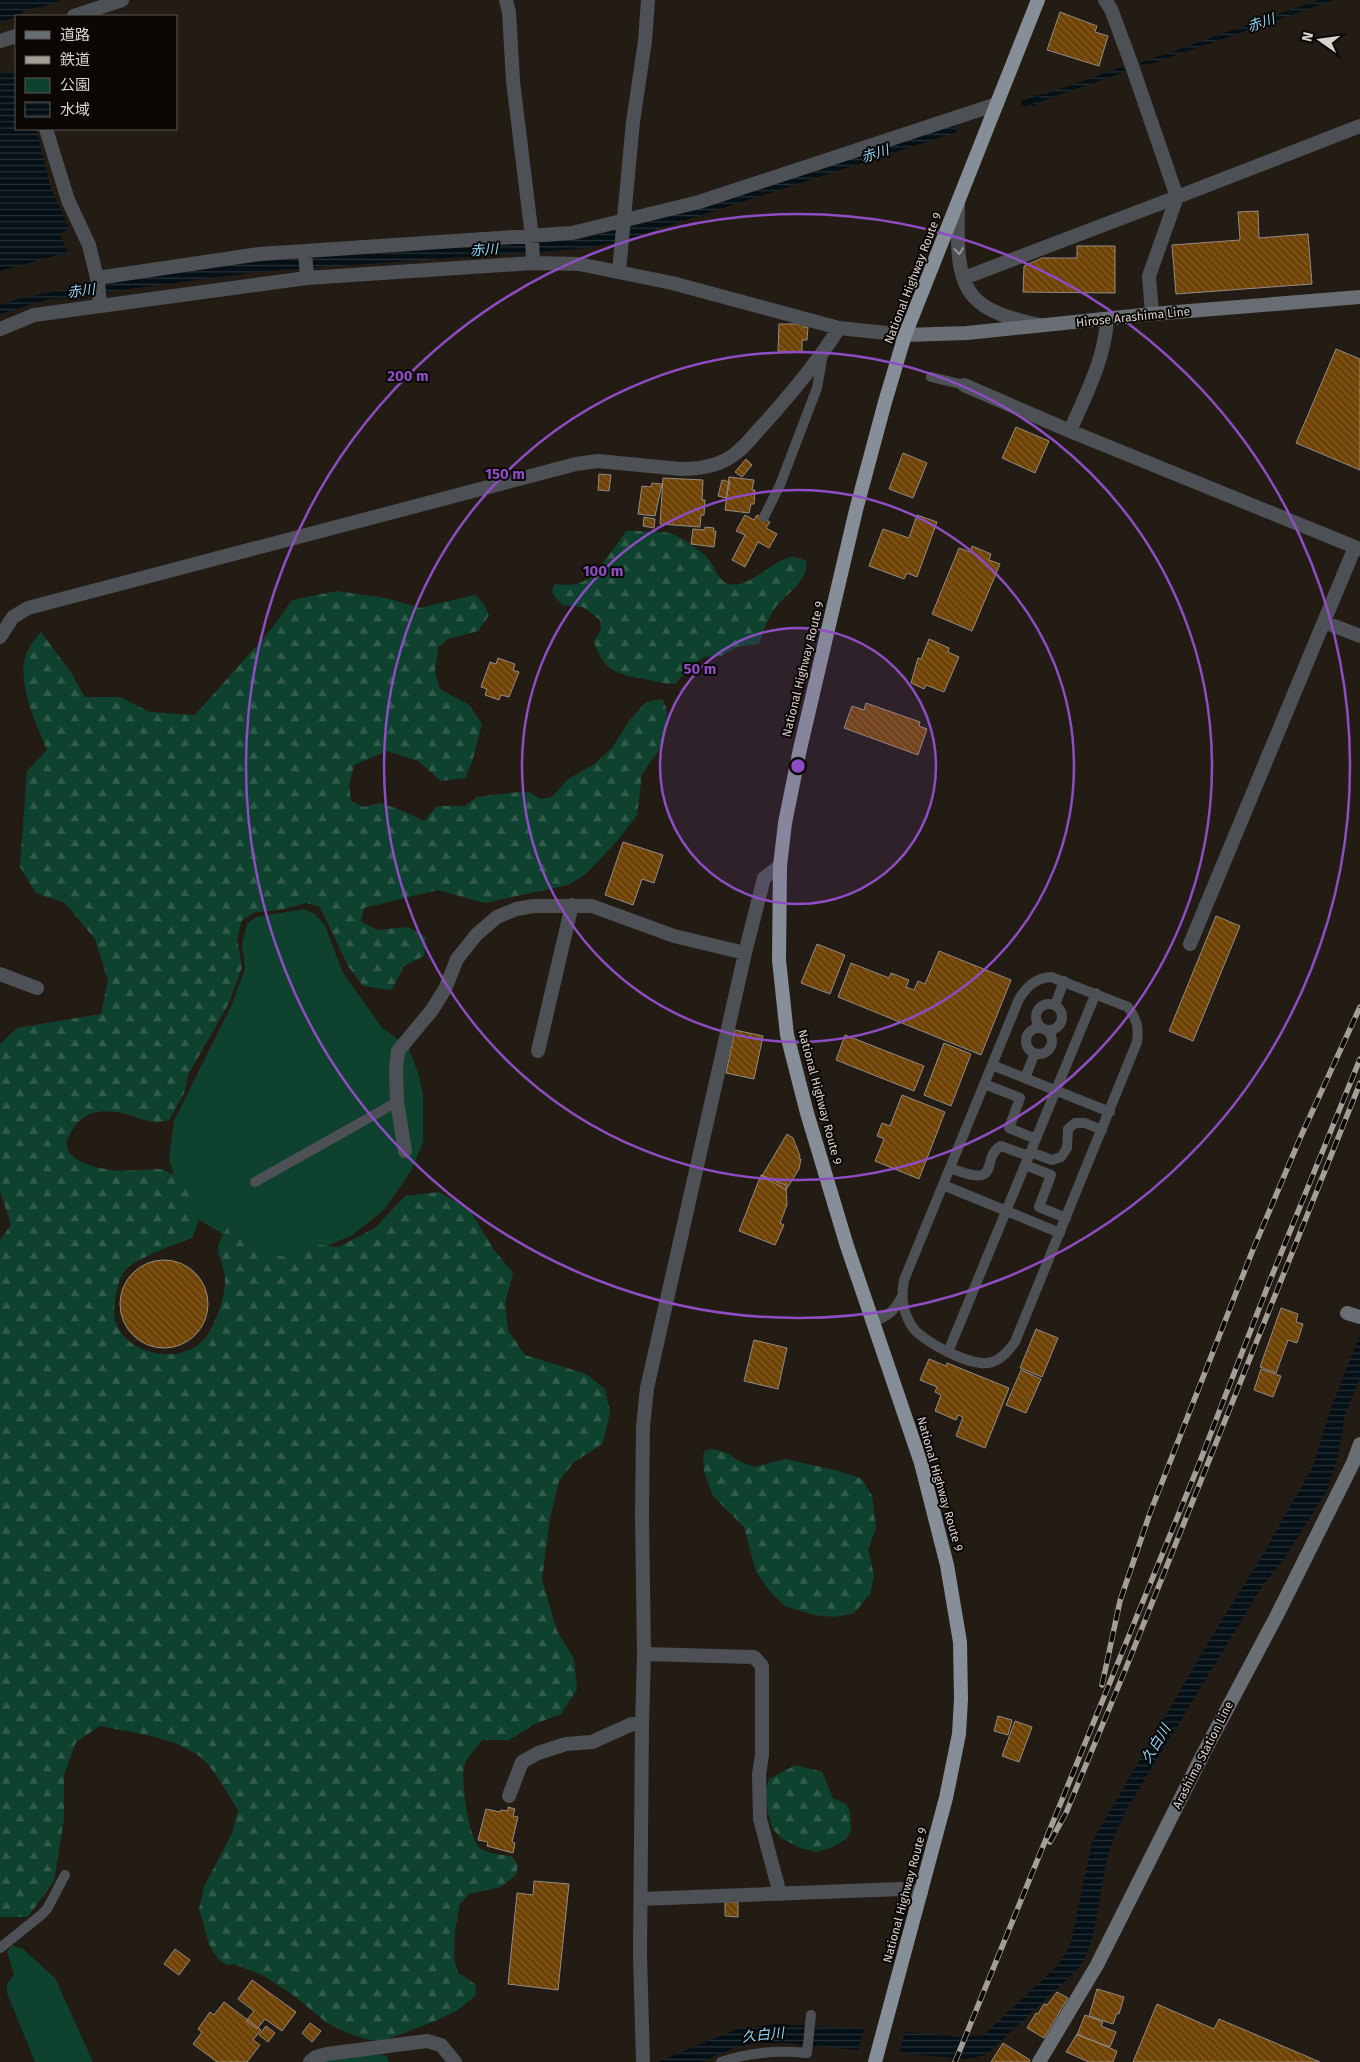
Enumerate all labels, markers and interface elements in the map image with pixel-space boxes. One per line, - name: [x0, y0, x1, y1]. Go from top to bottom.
- water label: 赤川: [1245, 10, 1279, 36]
- legend: [15, 15, 178, 130]
- north arrow: [1295, 15, 1345, 65]
- text: 道路: [60, 26, 90, 44]
- text: N: [1298, 30, 1317, 44]
- text: 鉄道: [60, 51, 90, 69]
- text: 公園: [60, 76, 90, 94]
- text: 水域: [60, 101, 90, 119]
- water label: 赤川: [859, 141, 893, 166]
- street label: National Highway Route 9: [881, 210, 945, 346]
- water label: 赤川: [469, 240, 501, 259]
- one-way arrow: [953, 248, 964, 256]
- water label: 赤川: [66, 281, 98, 301]
- street label: Hirose Arashima Line: [1075, 304, 1191, 330]
- text: 200 m: [387, 367, 429, 385]
- text: 150 m: [485, 465, 525, 483]
- text: 100 m: [583, 562, 623, 580]
- street label: National Highway Route 9: [779, 600, 827, 738]
- text: 50 m: [683, 660, 717, 678]
- centre of rings: [789, 757, 807, 775]
- street label: National Highway Route 9: [795, 1028, 845, 1166]
- street label: National Highway Route 9: [914, 1415, 966, 1553]
- street label: Arashima Station Line: [1170, 1699, 1236, 1811]
- water label: 久白川: [1138, 1720, 1175, 1766]
- street label: National Highway Route 9: [880, 1826, 930, 1964]
- water label: 久白川: [741, 2024, 787, 2046]

